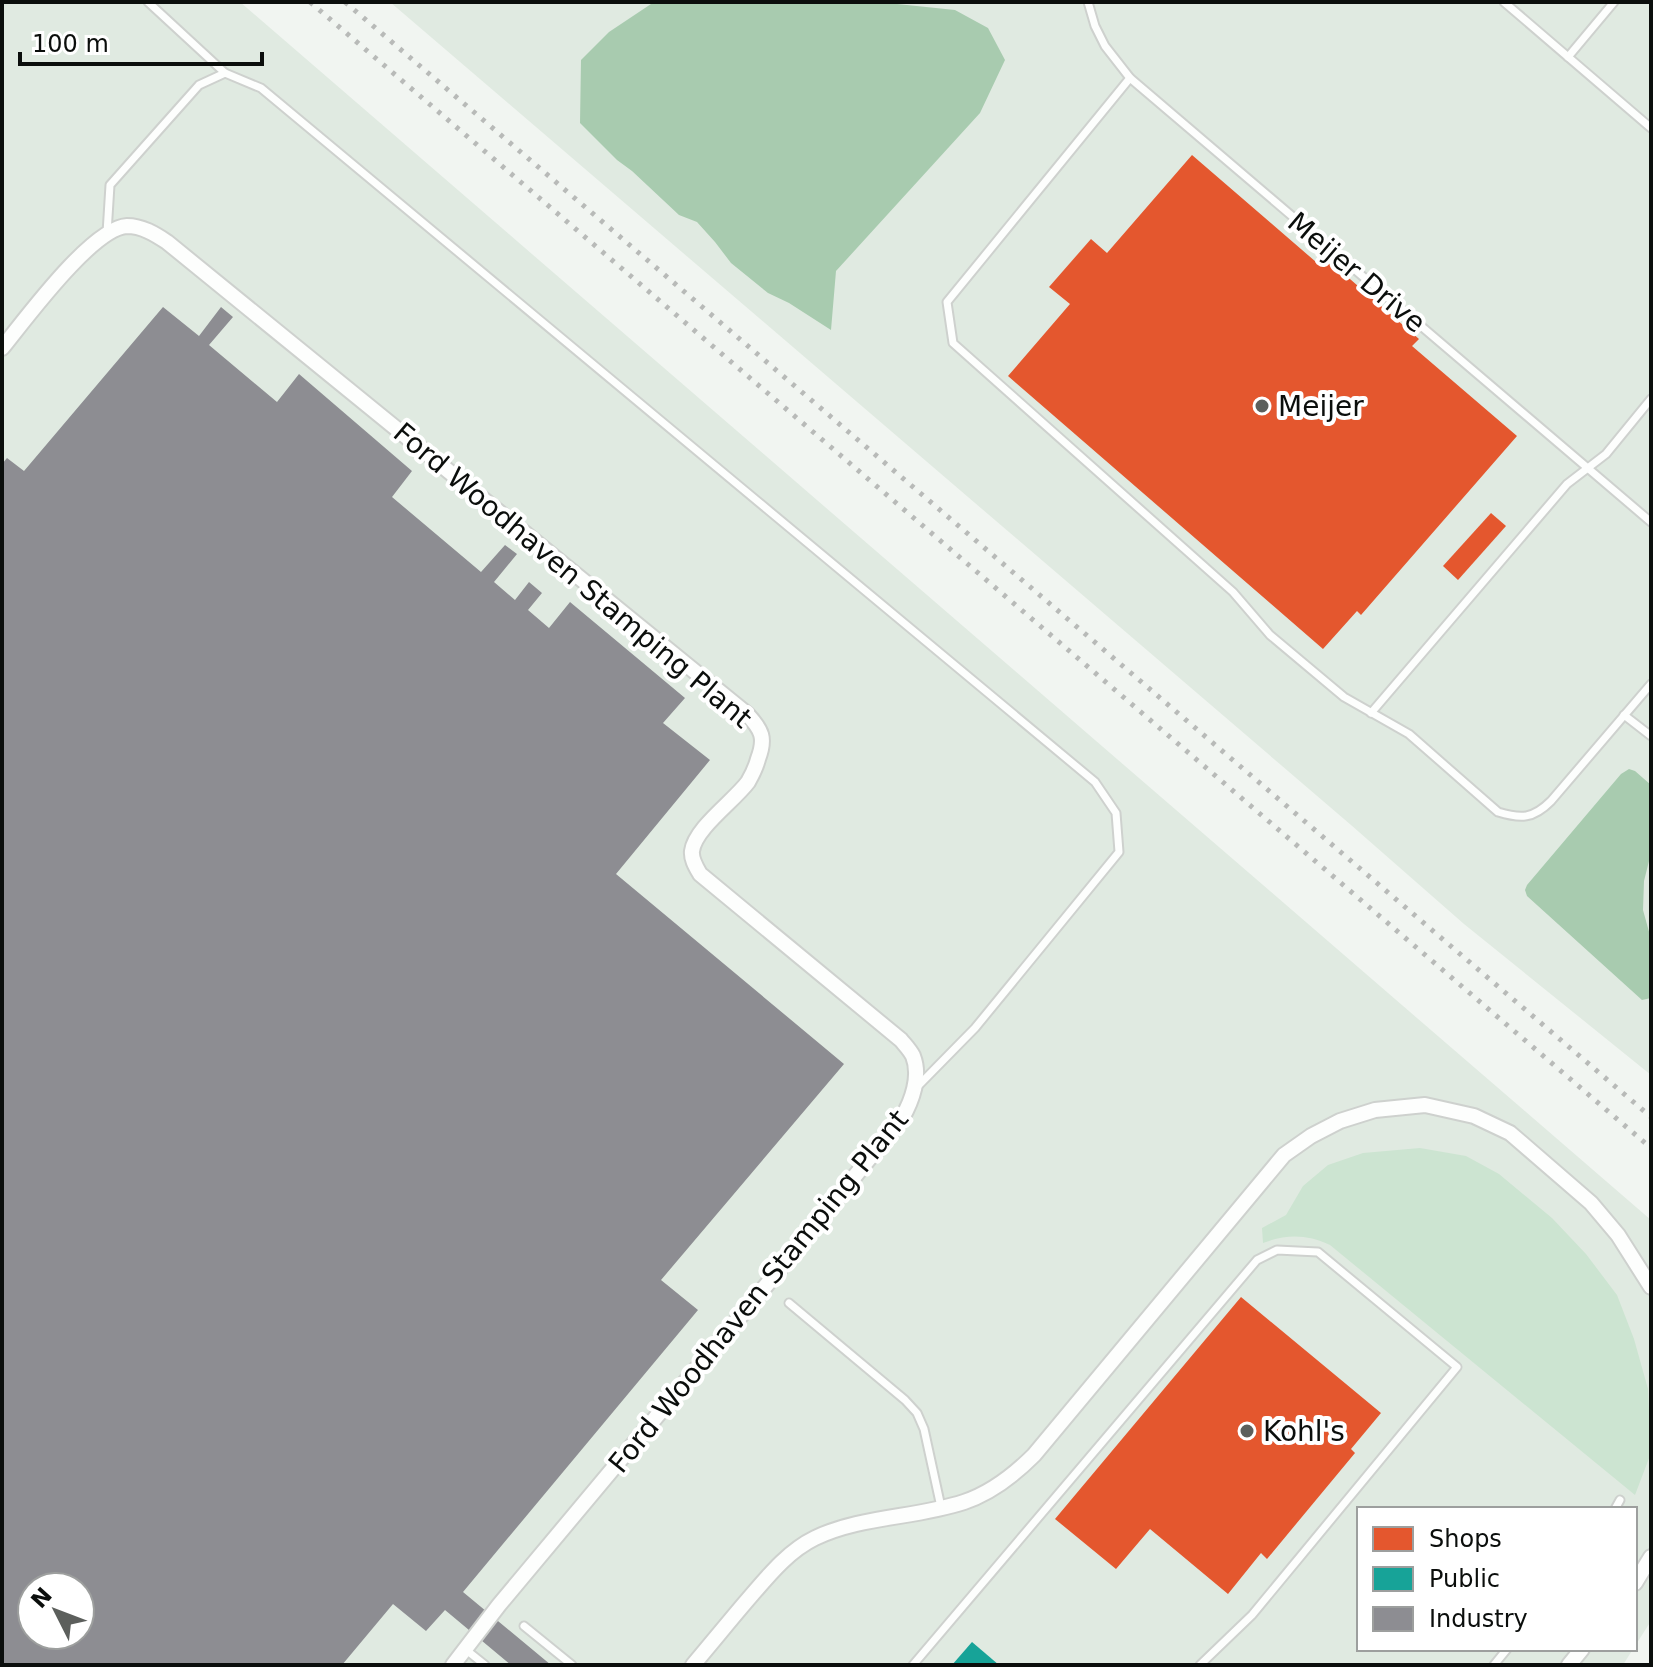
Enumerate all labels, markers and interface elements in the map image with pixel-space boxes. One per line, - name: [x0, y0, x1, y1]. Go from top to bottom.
- scale bar: [20, 16, 262, 66]
- text: 100 m: [32, 30, 109, 58]
- street label: Meijer Drive: [1281, 205, 1432, 339]
- place label: Meijer: [1278, 390, 1364, 423]
- marker: Meijer: [1253, 397, 1271, 415]
- street label: Ford Woodhaven Stamping Plant: [387, 416, 758, 735]
- street label: Ford Woodhaven Stamping Plant: [602, 1103, 915, 1479]
- place label: Kohl's: [1263, 1415, 1345, 1448]
- marker: Kohl's: [1238, 1422, 1256, 1440]
- legend: [1357, 1507, 1637, 1651]
- text: Shops: [1429, 1525, 1502, 1553]
- text: Public: [1429, 1565, 1500, 1593]
- north arrow: [16, 1571, 96, 1651]
- text: N: [26, 1583, 57, 1613]
- text: Industry: [1429, 1605, 1528, 1633]

